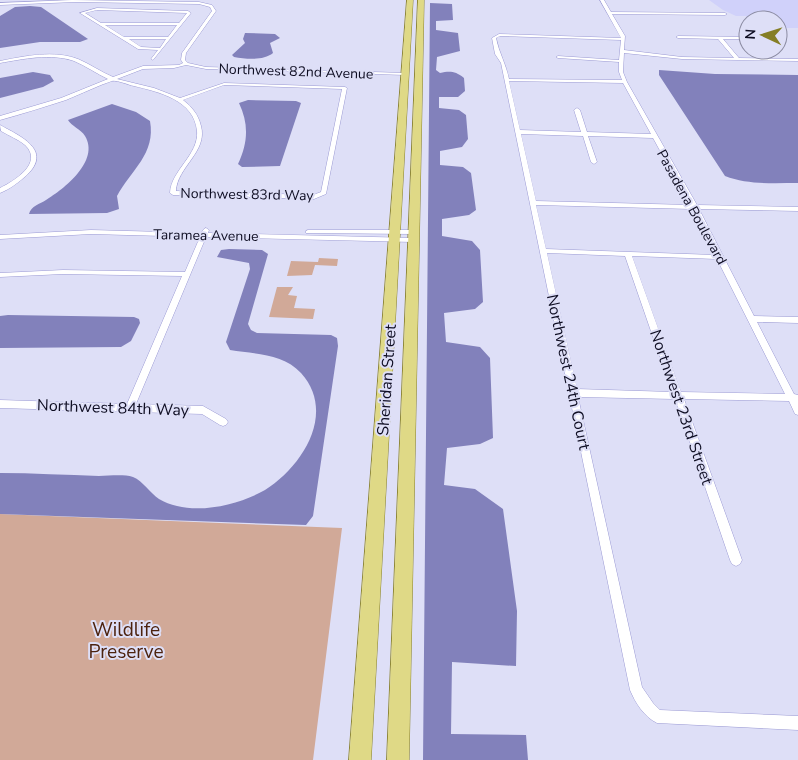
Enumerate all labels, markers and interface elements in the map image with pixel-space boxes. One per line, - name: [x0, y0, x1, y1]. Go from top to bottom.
- north arrow: [738, 10, 788, 60]
- text: N: [741, 28, 760, 40]
- street label: Northwest 82nd Avenue: [218, 59, 374, 84]
- street label: Pasadena Boulevard: [652, 146, 731, 268]
- street label: Northwest 83rd Way: [180, 184, 315, 205]
- street label: Taramea Avenue: [153, 225, 259, 246]
- street label: Northwest 24th Court: [541, 292, 595, 452]
- street label: Sheridan Street: [372, 323, 402, 436]
- street label: Northwest 23rd Street: [644, 327, 718, 488]
- street label: Northwest 84th Way: [37, 394, 190, 422]
- park label: Wildlife Preserve: [89, 617, 164, 665]

